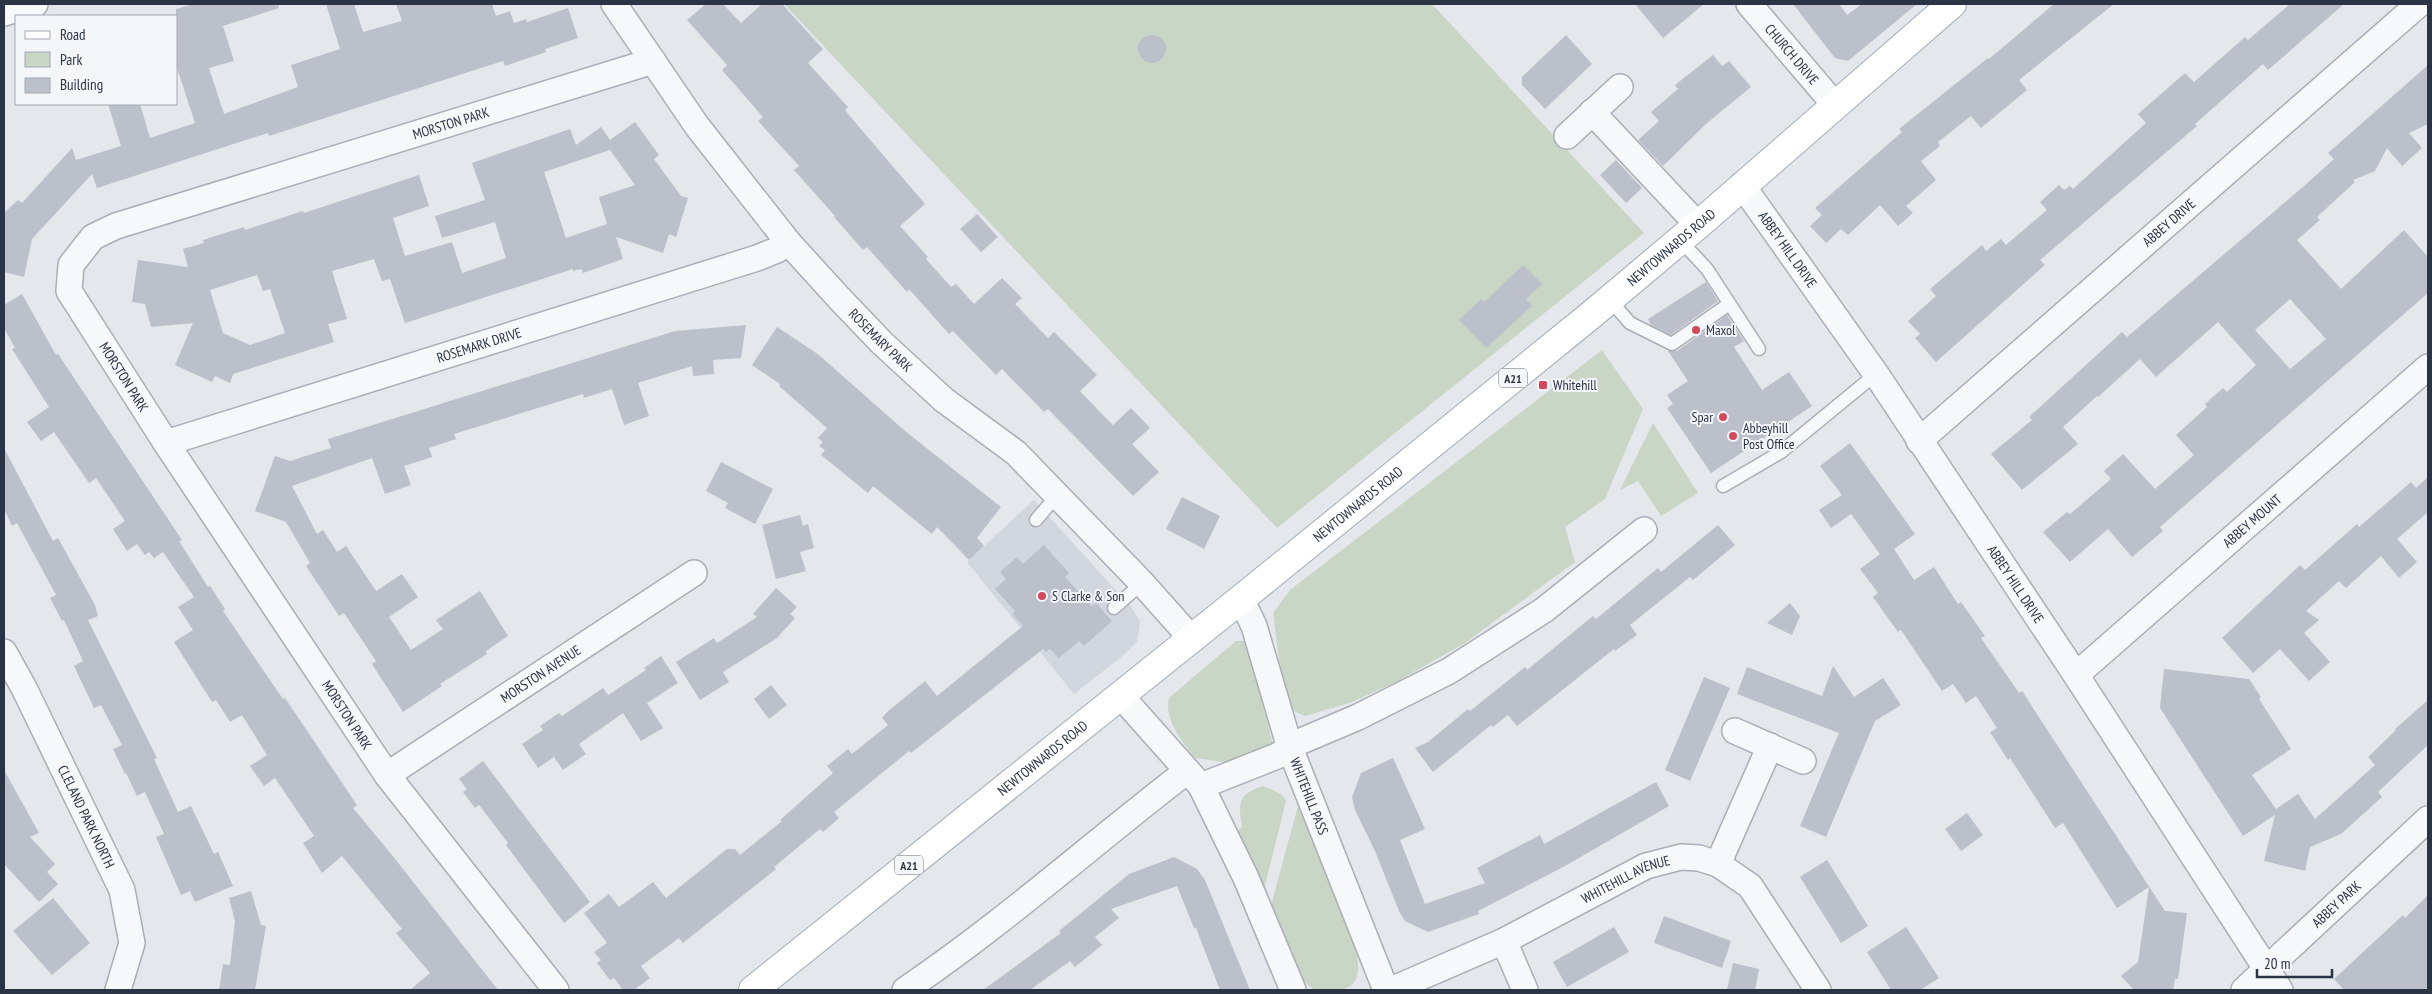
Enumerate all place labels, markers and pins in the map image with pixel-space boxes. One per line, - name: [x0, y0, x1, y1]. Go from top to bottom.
- place label: Maxol: [1706, 321, 1736, 339]
- marker: Maxol: [1690, 324, 1702, 336]
- place label: Whitehill: [1553, 376, 1598, 394]
- marker: Whitehill: [1537, 379, 1549, 391]
- place label: Spar: [1691, 408, 1713, 426]
- marker: Spar: [1717, 411, 1729, 423]
- place label: Abbeyhill Post Office: [1743, 419, 1795, 453]
- marker: Abbeyhill Post Office: [1727, 430, 1739, 442]
- place label: S Clarke & Son: [1052, 587, 1124, 605]
- marker: S Clarke & Son: [1036, 590, 1048, 602]

